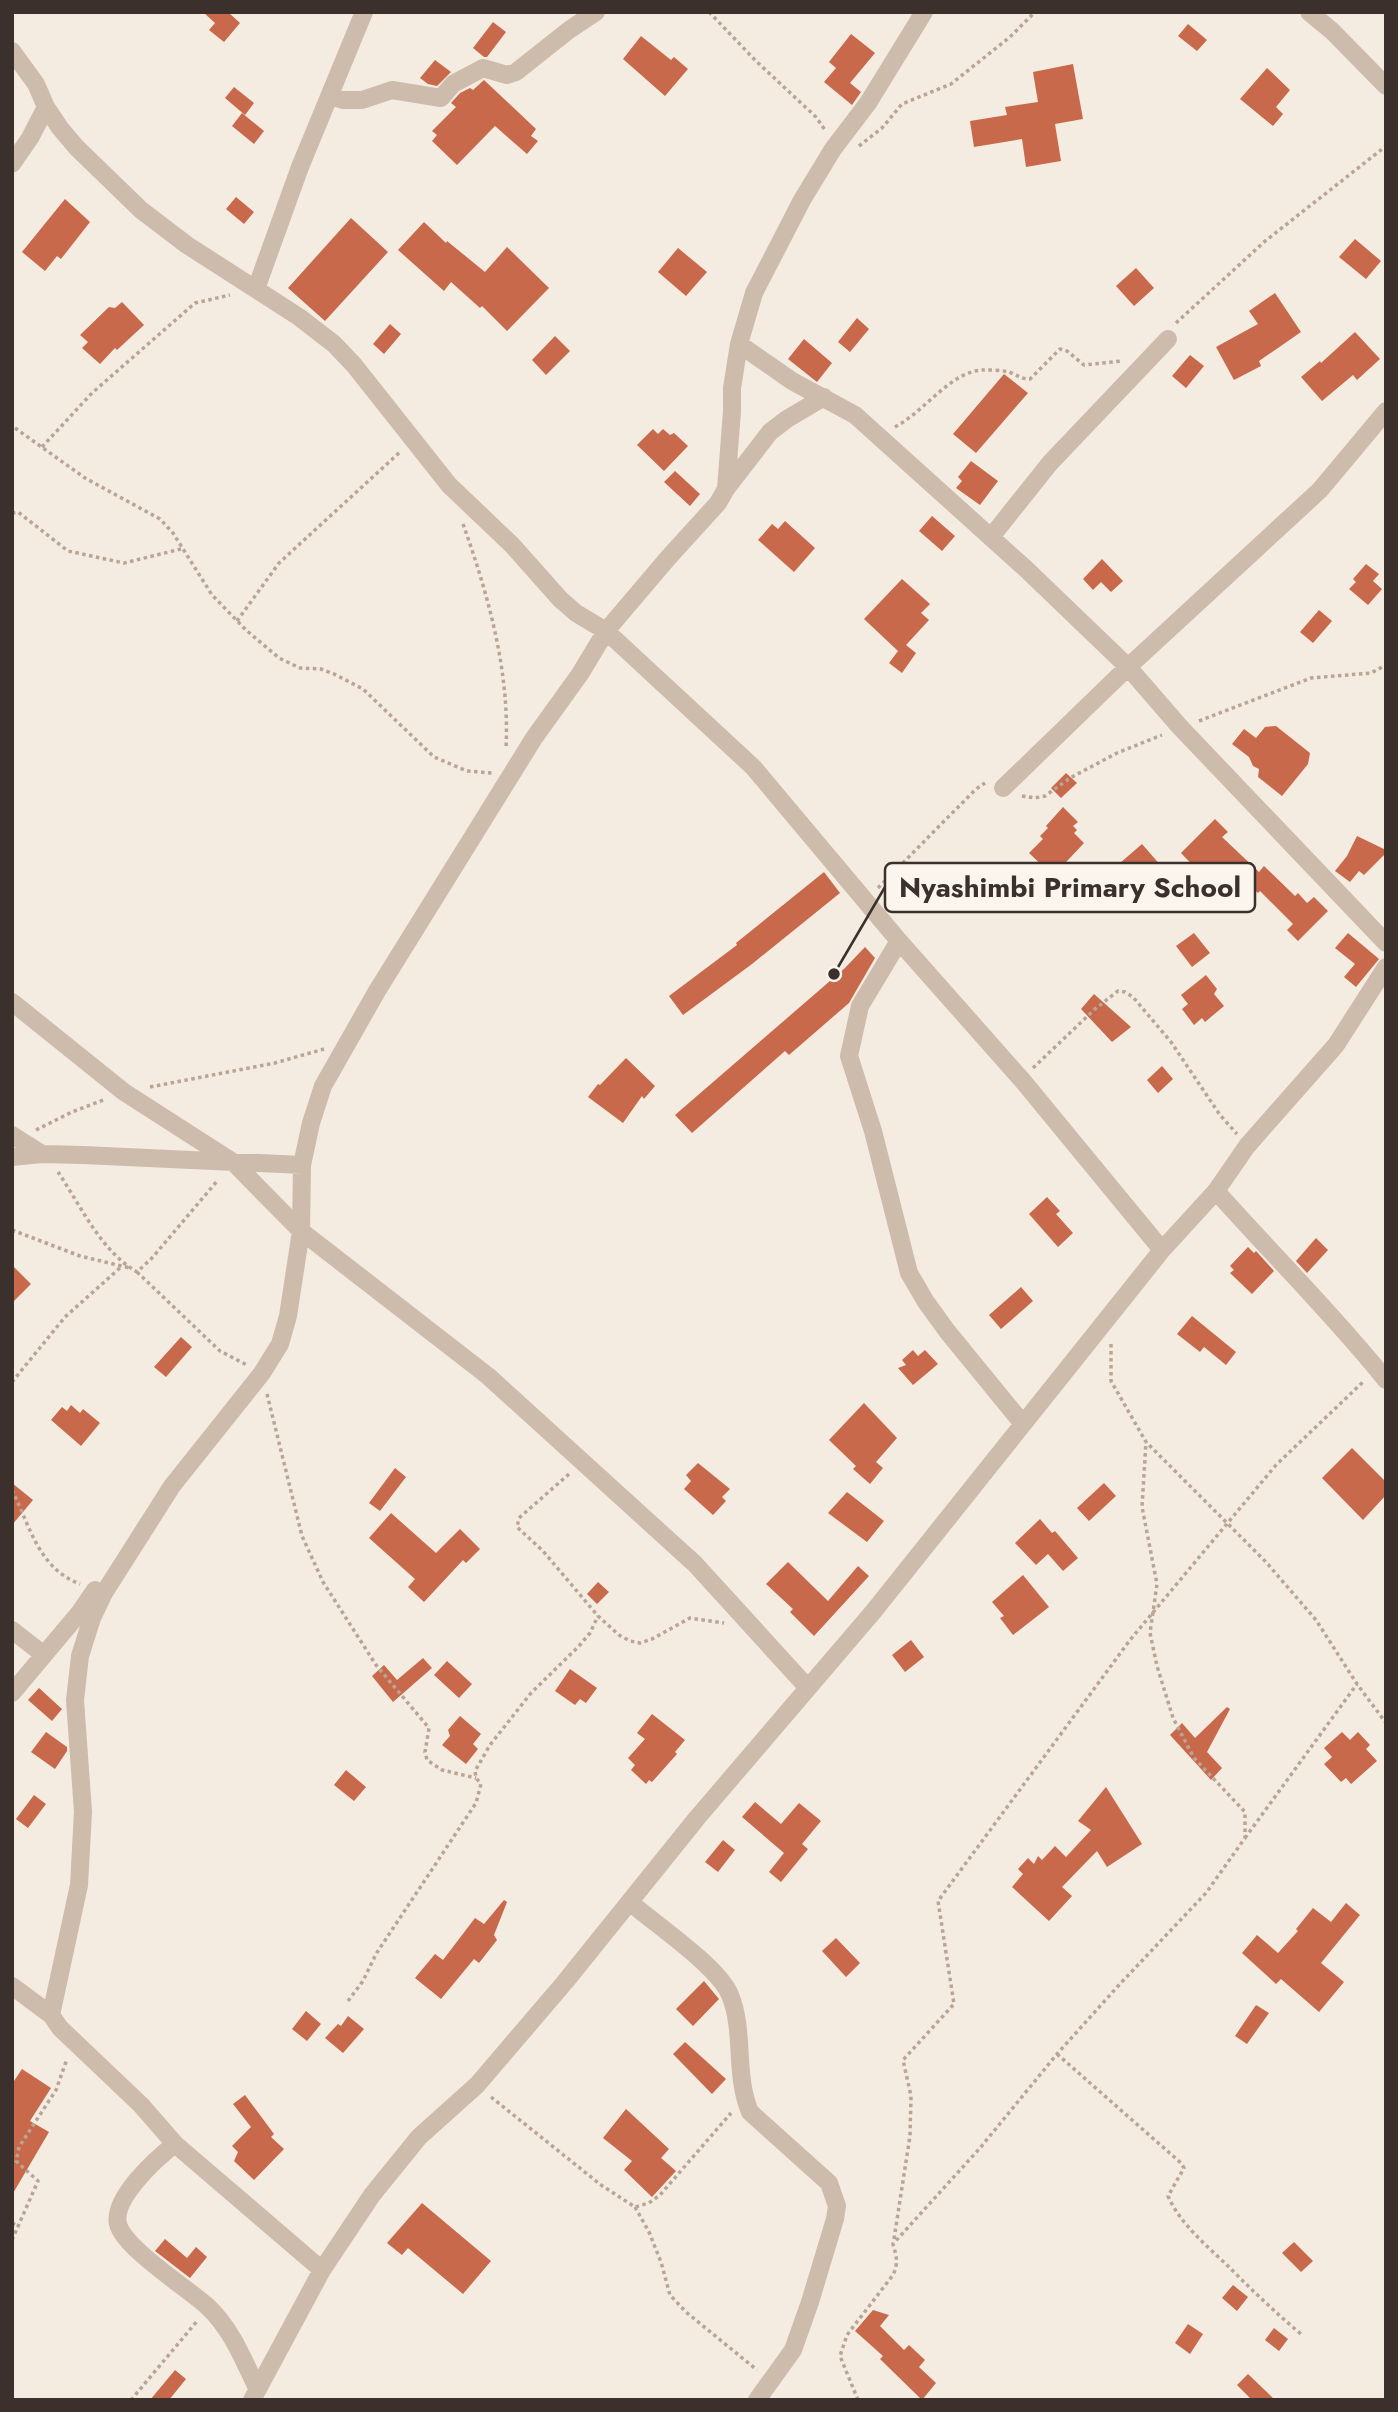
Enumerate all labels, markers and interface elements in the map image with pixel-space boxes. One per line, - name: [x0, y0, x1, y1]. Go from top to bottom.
- callout: Nyashimbi Primary School: [885, 863, 1255, 912]
- text: Nyashimbi Primary School: [899, 867, 1241, 908]

